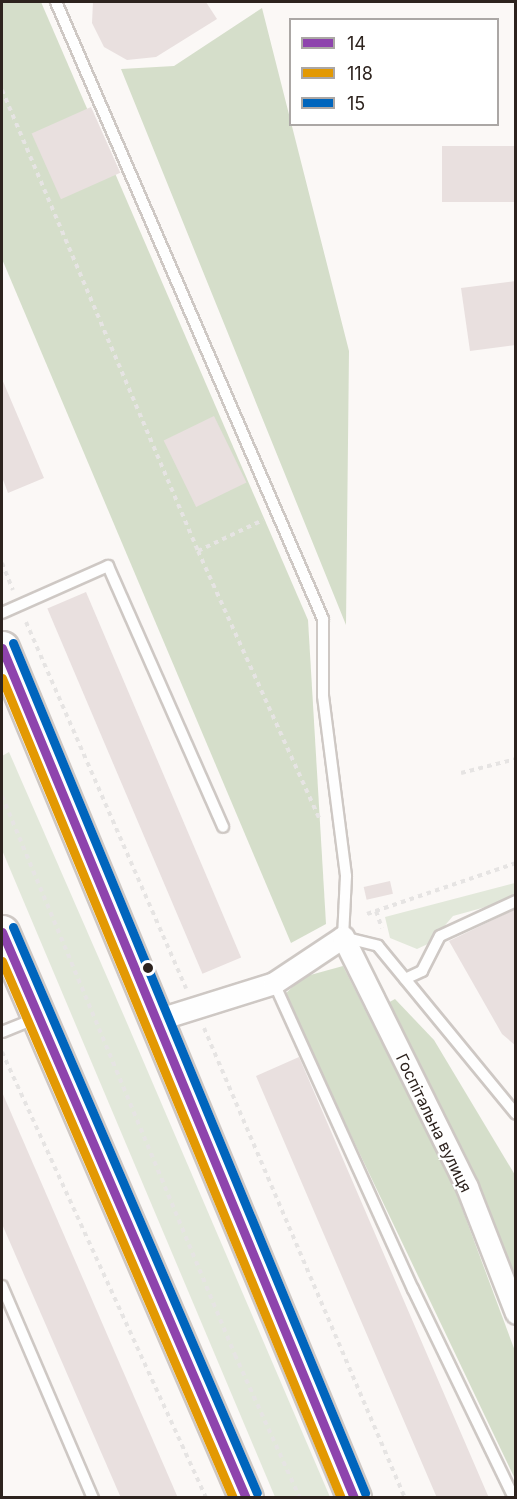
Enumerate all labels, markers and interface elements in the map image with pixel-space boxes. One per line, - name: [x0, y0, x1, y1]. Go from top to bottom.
- legend: [289, 18, 499, 126]
- text: 14: [347, 33, 366, 54]
- text: 118: [347, 63, 373, 84]
- text: 15: [347, 93, 365, 114]
- unlabelled marker: [142, 962, 154, 974]
- street label: Госпітальна вулиця: [392, 1051, 476, 1195]

